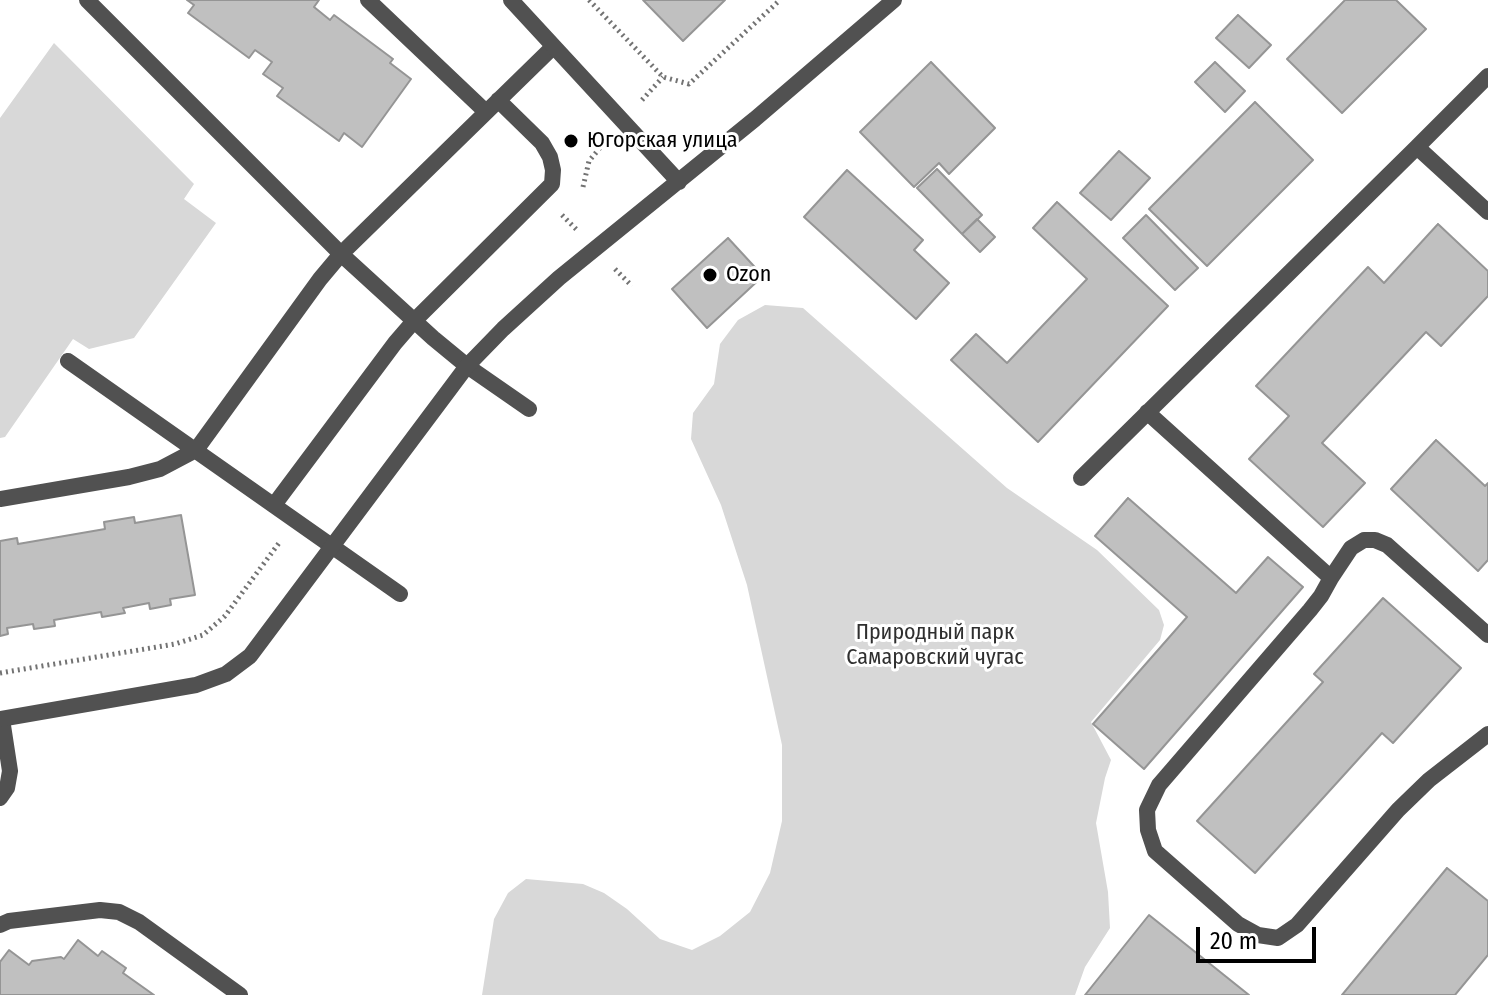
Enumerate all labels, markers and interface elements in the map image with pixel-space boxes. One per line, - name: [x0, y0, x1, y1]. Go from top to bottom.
- place label: Югорская улица: [587, 128, 738, 154]
- marker: Югорская улица: [562, 132, 580, 150]
- place label: Ozon: [726, 262, 771, 288]
- marker: Ozon: [701, 266, 719, 284]
- park label: Природный парк Самаровский чугас: [846, 620, 1024, 672]
- scale bar: [1200, 911, 1320, 961]
- text: 20 m: [1210, 927, 1257, 955]

